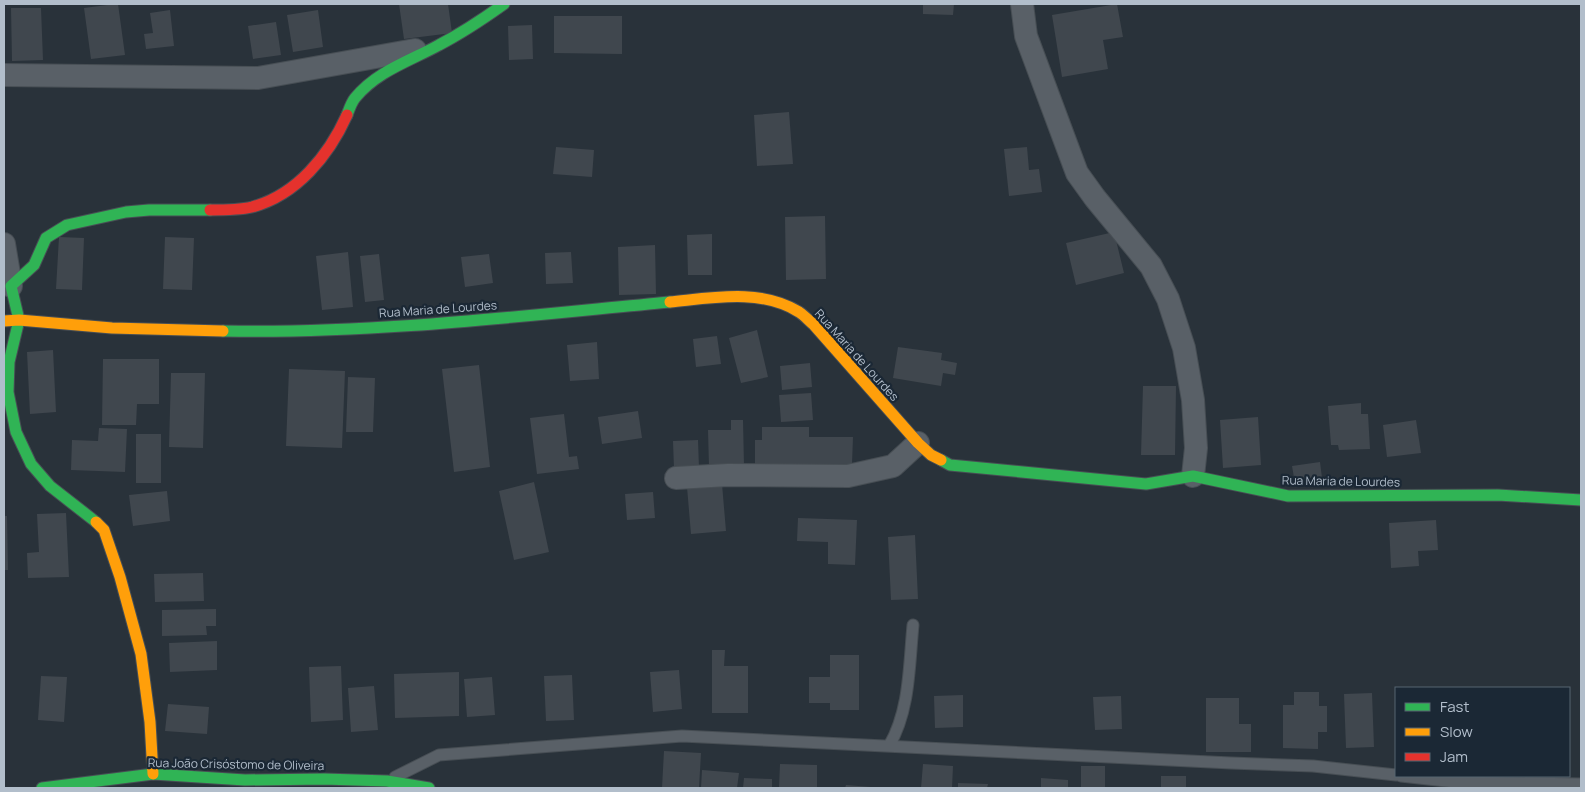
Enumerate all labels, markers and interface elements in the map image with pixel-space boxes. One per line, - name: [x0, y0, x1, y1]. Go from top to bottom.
- street label: Rua Maria de Lourdes: [378, 296, 498, 322]
- street label: Rua Maria de Lourdes: [811, 305, 903, 405]
- street label: Rua Maria de Lourdes: [1282, 471, 1400, 491]
- legend: [1395, 687, 1570, 777]
- text: Fast: [1440, 696, 1469, 717]
- text: Slow: [1440, 721, 1473, 742]
- text: Jam: [1440, 746, 1468, 767]
- street label: Rua João Crisóstomo de Oliveira: [148, 754, 324, 774]

